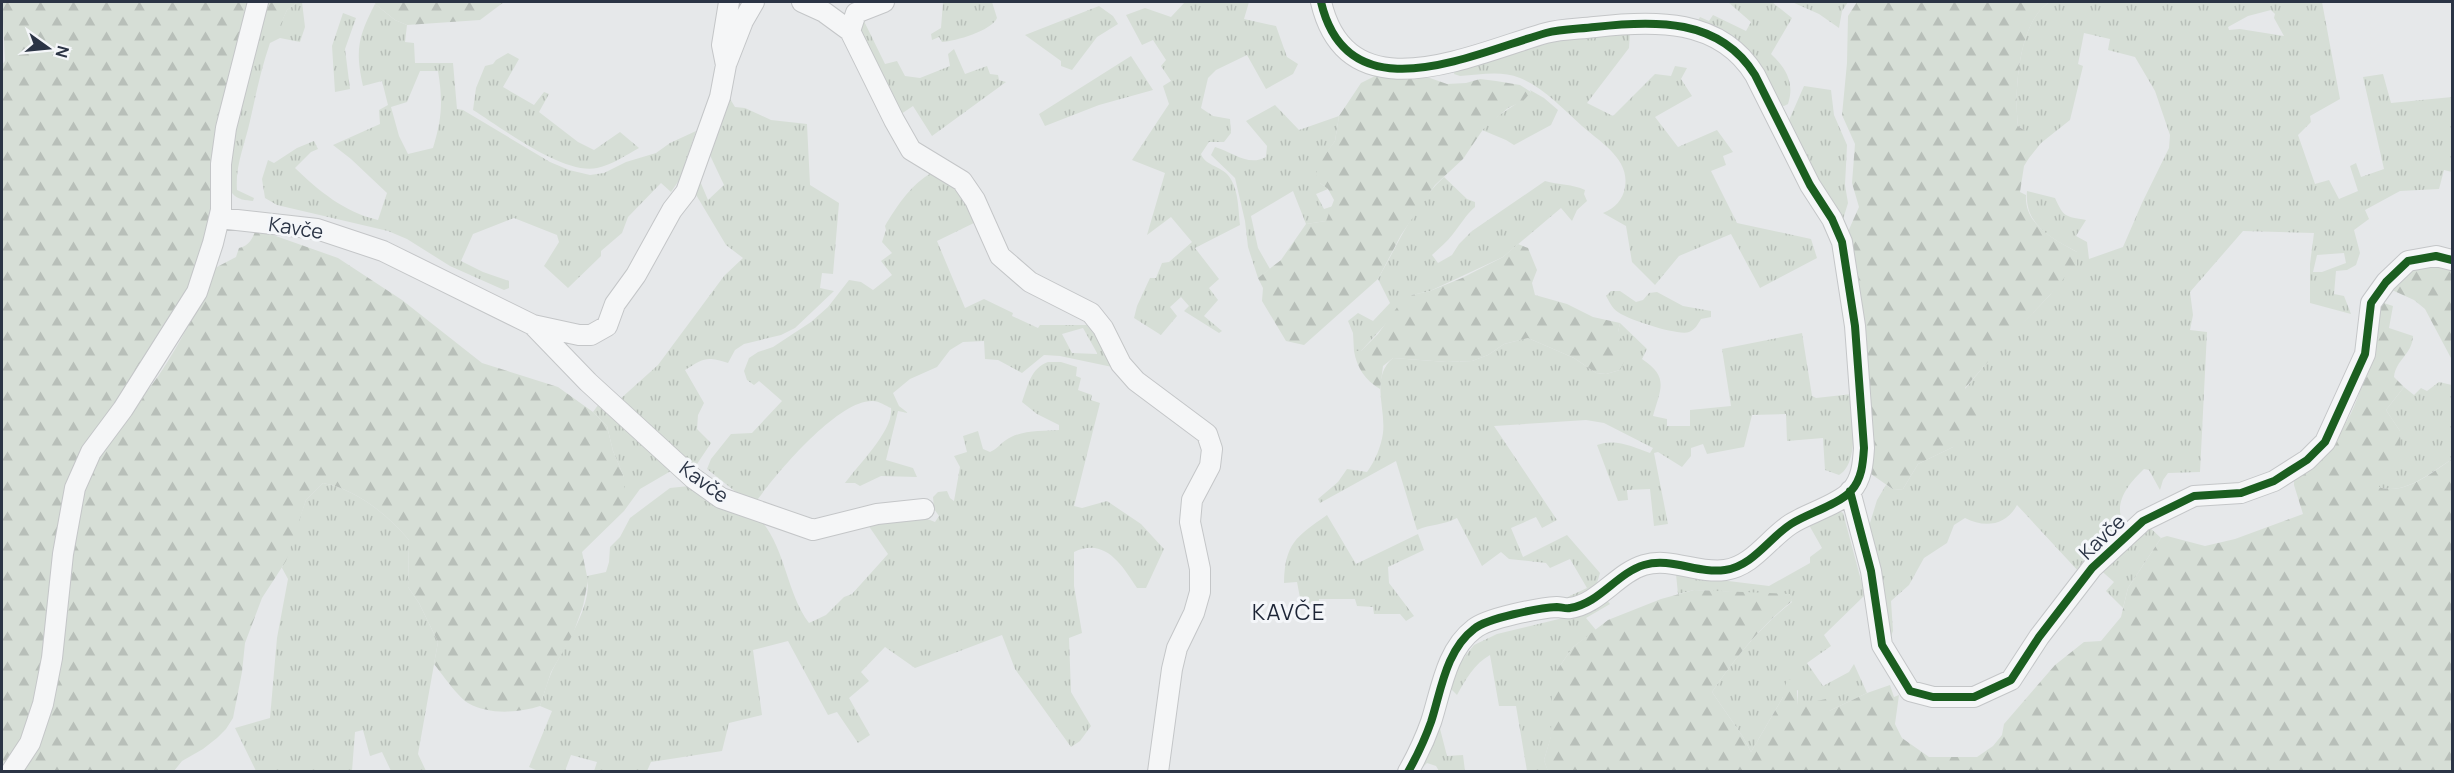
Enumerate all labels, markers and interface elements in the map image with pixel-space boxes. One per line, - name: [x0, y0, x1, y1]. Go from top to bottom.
- north arrow: [18, 18, 78, 78]
- text: N: [50, 43, 75, 60]
- street label: Kavče: [267, 210, 325, 245]
- street label: Kavče: [674, 455, 734, 509]
- street label: Kavče: [2073, 508, 2131, 565]
- district label: KAVČE: [1252, 597, 1326, 627]

